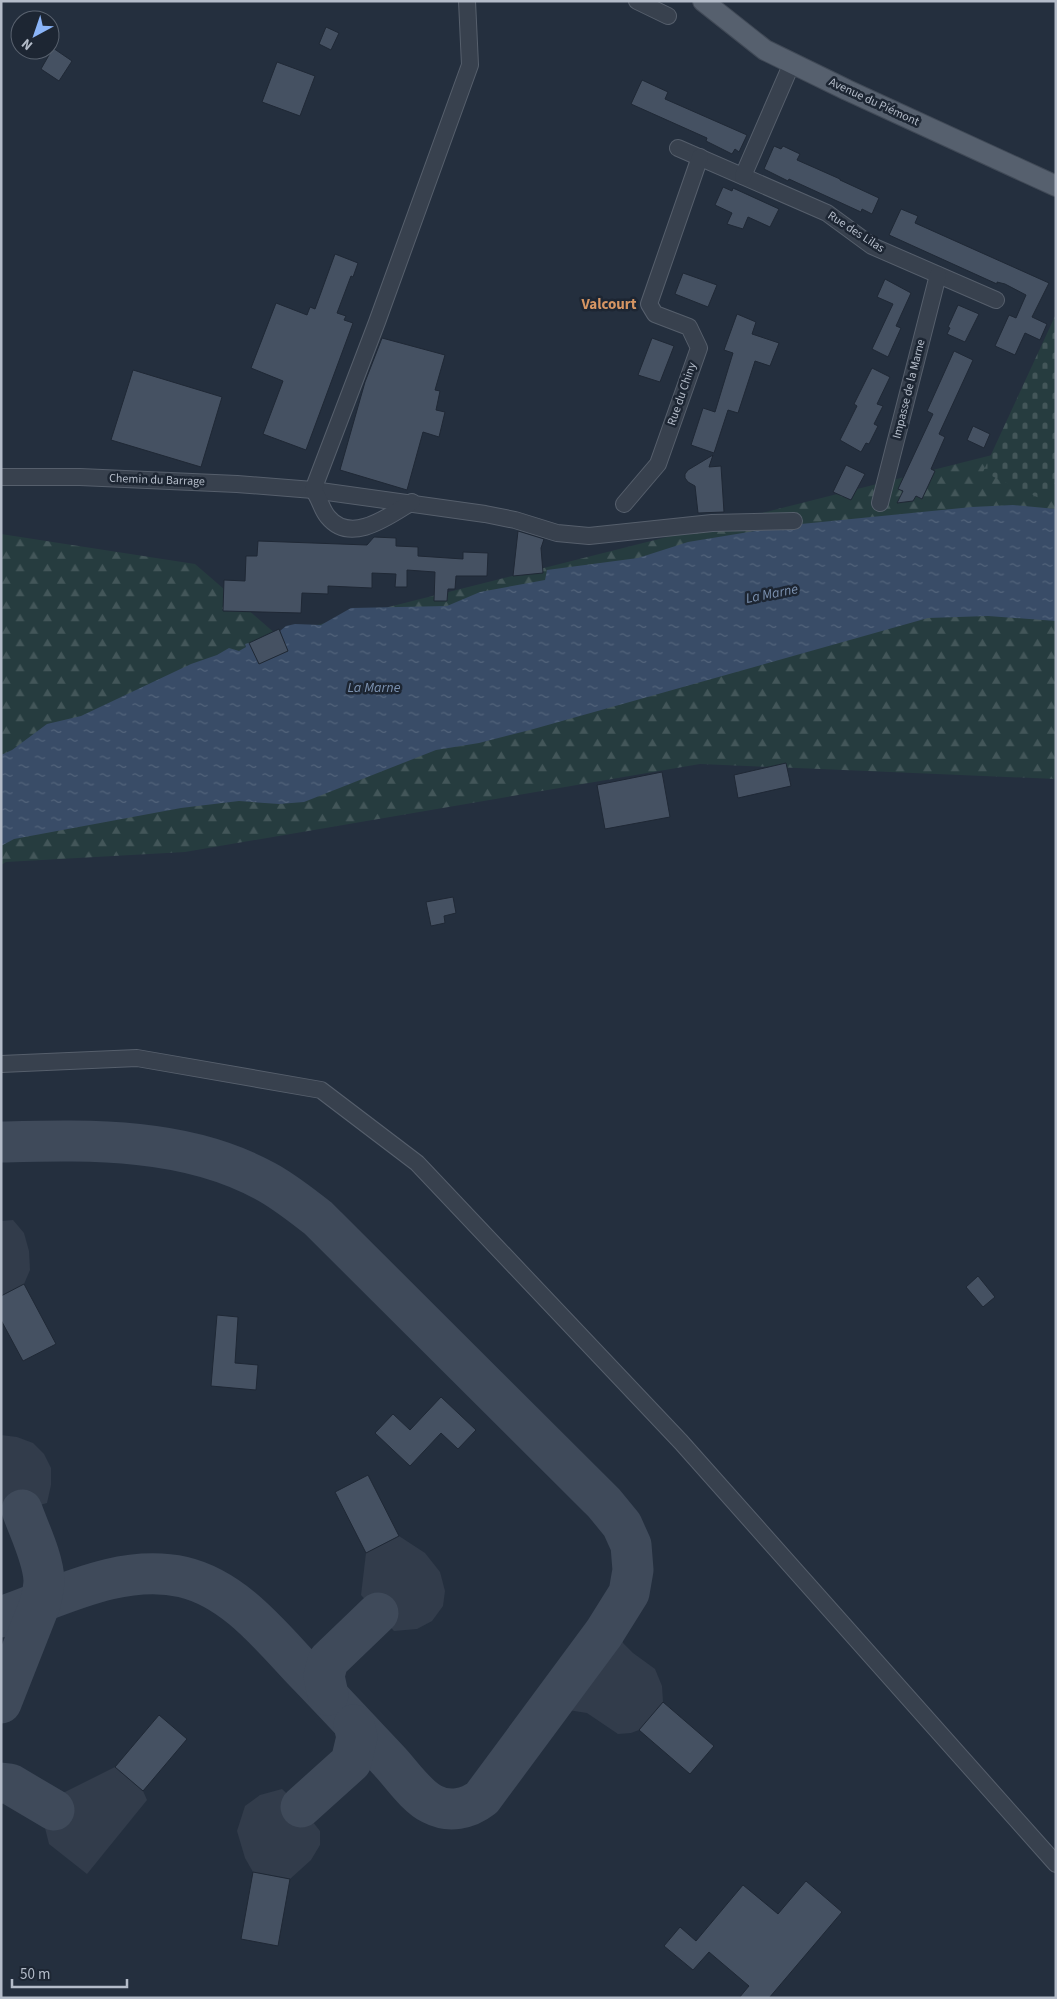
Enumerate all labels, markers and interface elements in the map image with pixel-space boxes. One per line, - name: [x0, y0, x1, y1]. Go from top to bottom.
- north arrow: [10, 10, 60, 60]
- text: N: [17, 34, 37, 55]
- street label: Avenue du Piémont: [826, 74, 922, 130]
- street label: Rue des Lilas: [824, 207, 888, 257]
- district label: Valcourt: [580, 294, 637, 315]
- street label: Impasse de la Marne: [888, 337, 930, 441]
- street label: Rue du Chiny: [663, 360, 701, 428]
- street label: Chemin du Barrage: [109, 470, 205, 490]
- water label: La Marne: [744, 579, 800, 609]
- water label: La Marne: [348, 678, 401, 698]
- scale bar: [12, 1956, 128, 1988]
- text: 50 m: [20, 1964, 50, 1985]

